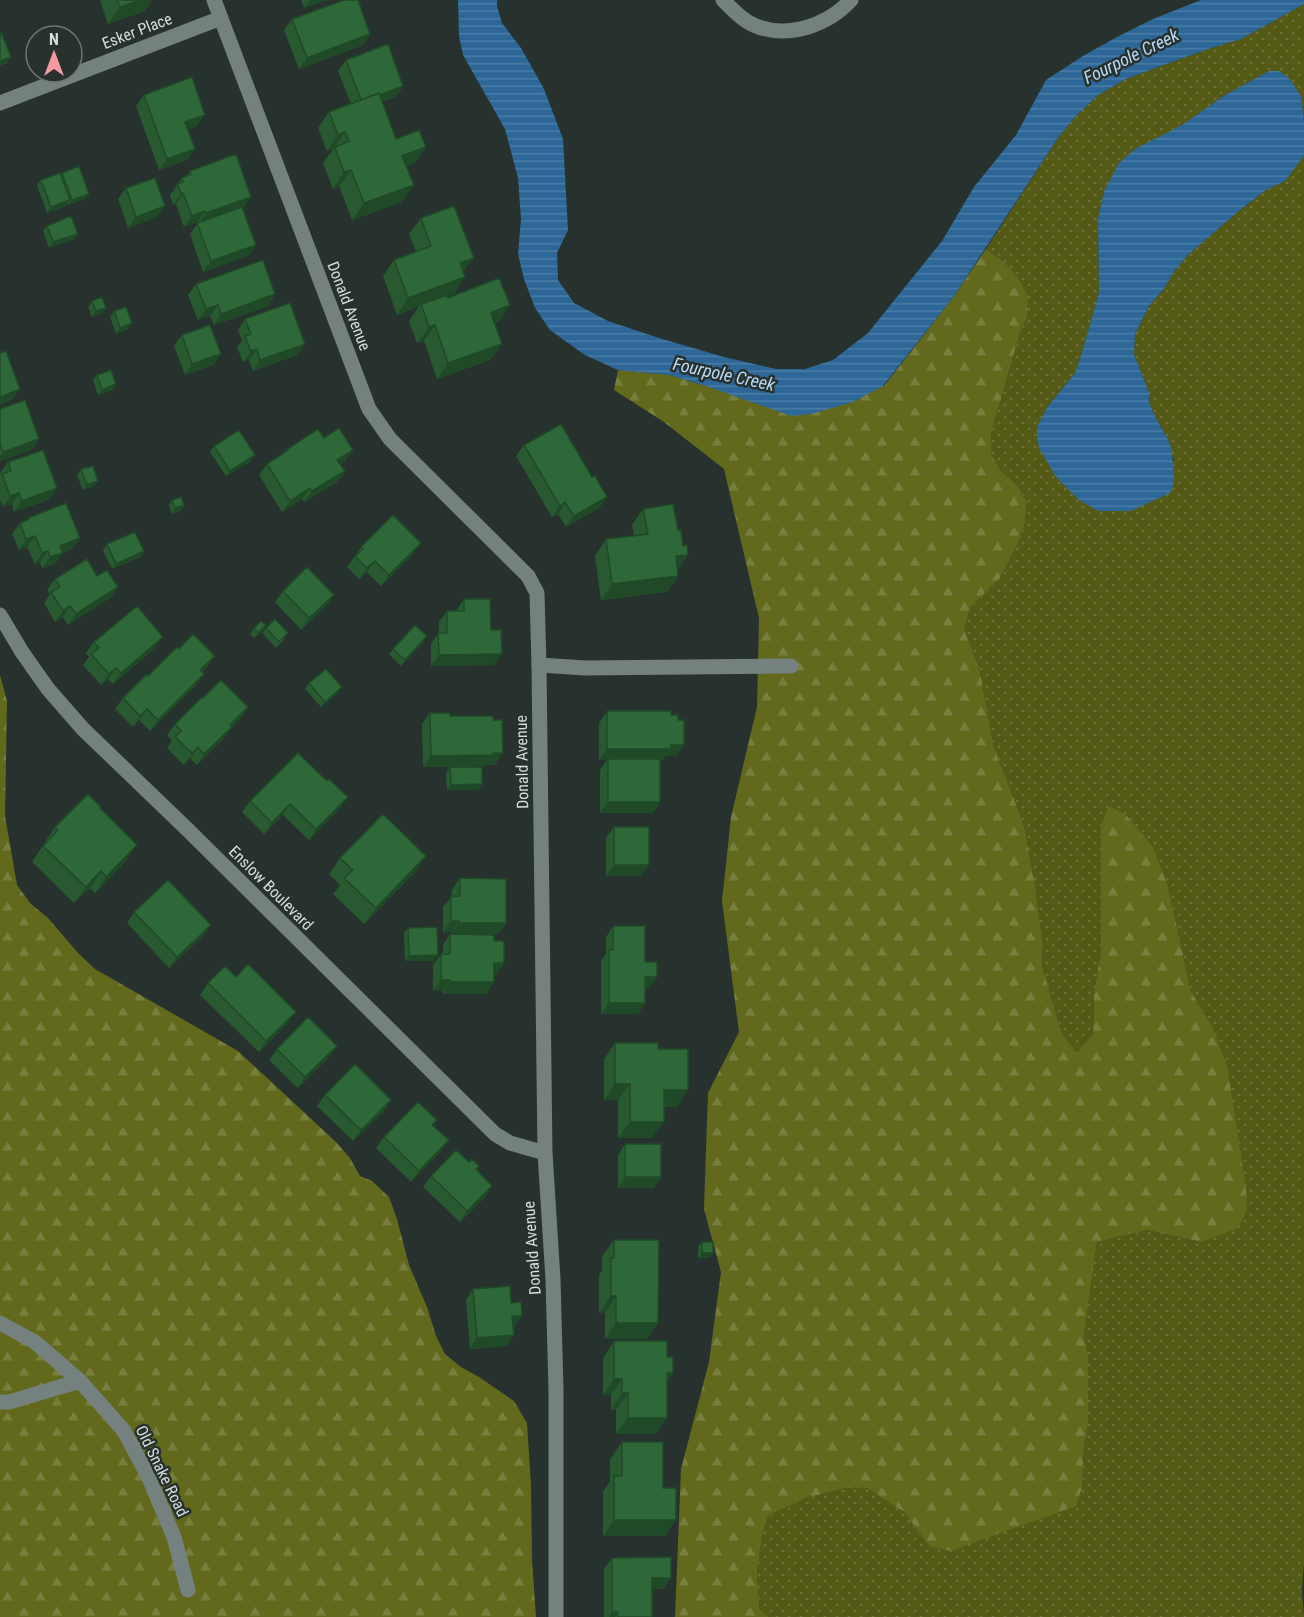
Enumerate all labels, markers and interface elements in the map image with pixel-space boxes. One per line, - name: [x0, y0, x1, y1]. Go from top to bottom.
- street label: Esker Place: [99, 9, 175, 53]
- water label: Fourpole Creek: [1080, 23, 1183, 88]
- north arrow: [24, 24, 84, 84]
- text: N: [49, 30, 59, 49]
- street label: Donald Avenue: [323, 259, 375, 353]
- water label: Fourpole Creek: [671, 353, 778, 395]
- street label: Donald Avenue: [512, 715, 532, 809]
- street label: Enslow Boulevard: [225, 842, 317, 934]
- street label: Donald Avenue: [519, 1200, 545, 1296]
- street label: Old Snake Road: [132, 1422, 192, 1520]

